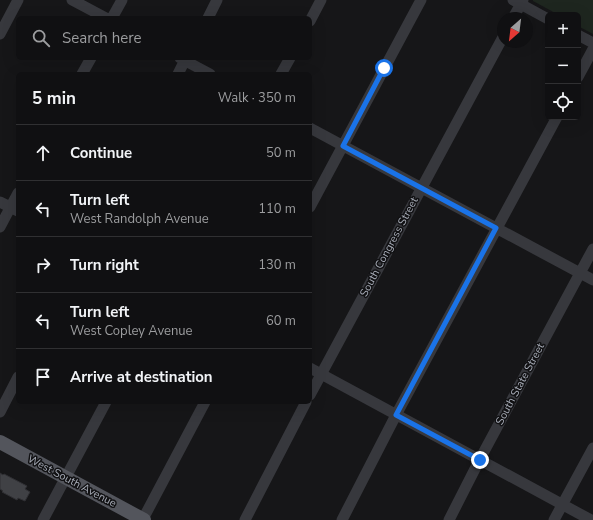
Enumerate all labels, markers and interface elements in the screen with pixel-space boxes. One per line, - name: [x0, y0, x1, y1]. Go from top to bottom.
- north arrow: [497, 12, 533, 48]
- map controls: [545, 12, 581, 120]
- button: +: [545, 12, 581, 48]
- search box: [16, 16, 312, 60]
- icon: search: [30, 27, 52, 49]
- text: Search here: [62, 28, 142, 48]
- button: −: [545, 48, 581, 84]
- route start: [375, 59, 393, 77]
- button: locate: [545, 84, 581, 120]
- text: 5 min: [32, 87, 76, 110]
- text: Walk · 350 m: [218, 89, 296, 107]
- icon: ahead: [32, 142, 54, 164]
- text: Continue: [70, 143, 132, 163]
- text: 50 m: [266, 144, 296, 162]
- text: Turn left: [70, 190, 129, 210]
- street label: South Congress Street: [356, 194, 422, 300]
- icon: left: [32, 198, 54, 220]
- text: 110 m: [258, 200, 296, 218]
- text: West Randolph Avenue: [70, 210, 209, 228]
- icon: right: [32, 254, 54, 276]
- text: Turn right: [70, 255, 139, 275]
- text: 130 m: [258, 256, 296, 274]
- text: Turn left: [70, 302, 129, 322]
- icon: left: [32, 310, 54, 332]
- text: 60 m: [266, 312, 296, 330]
- text: West Copley Avenue: [70, 322, 193, 340]
- street label: South State Street: [492, 340, 548, 428]
- icon: arrive: [32, 366, 54, 388]
- text: Arrive at destination: [70, 367, 213, 387]
- street label: West South Avenue: [25, 451, 119, 511]
- route end: [471, 451, 489, 469]

